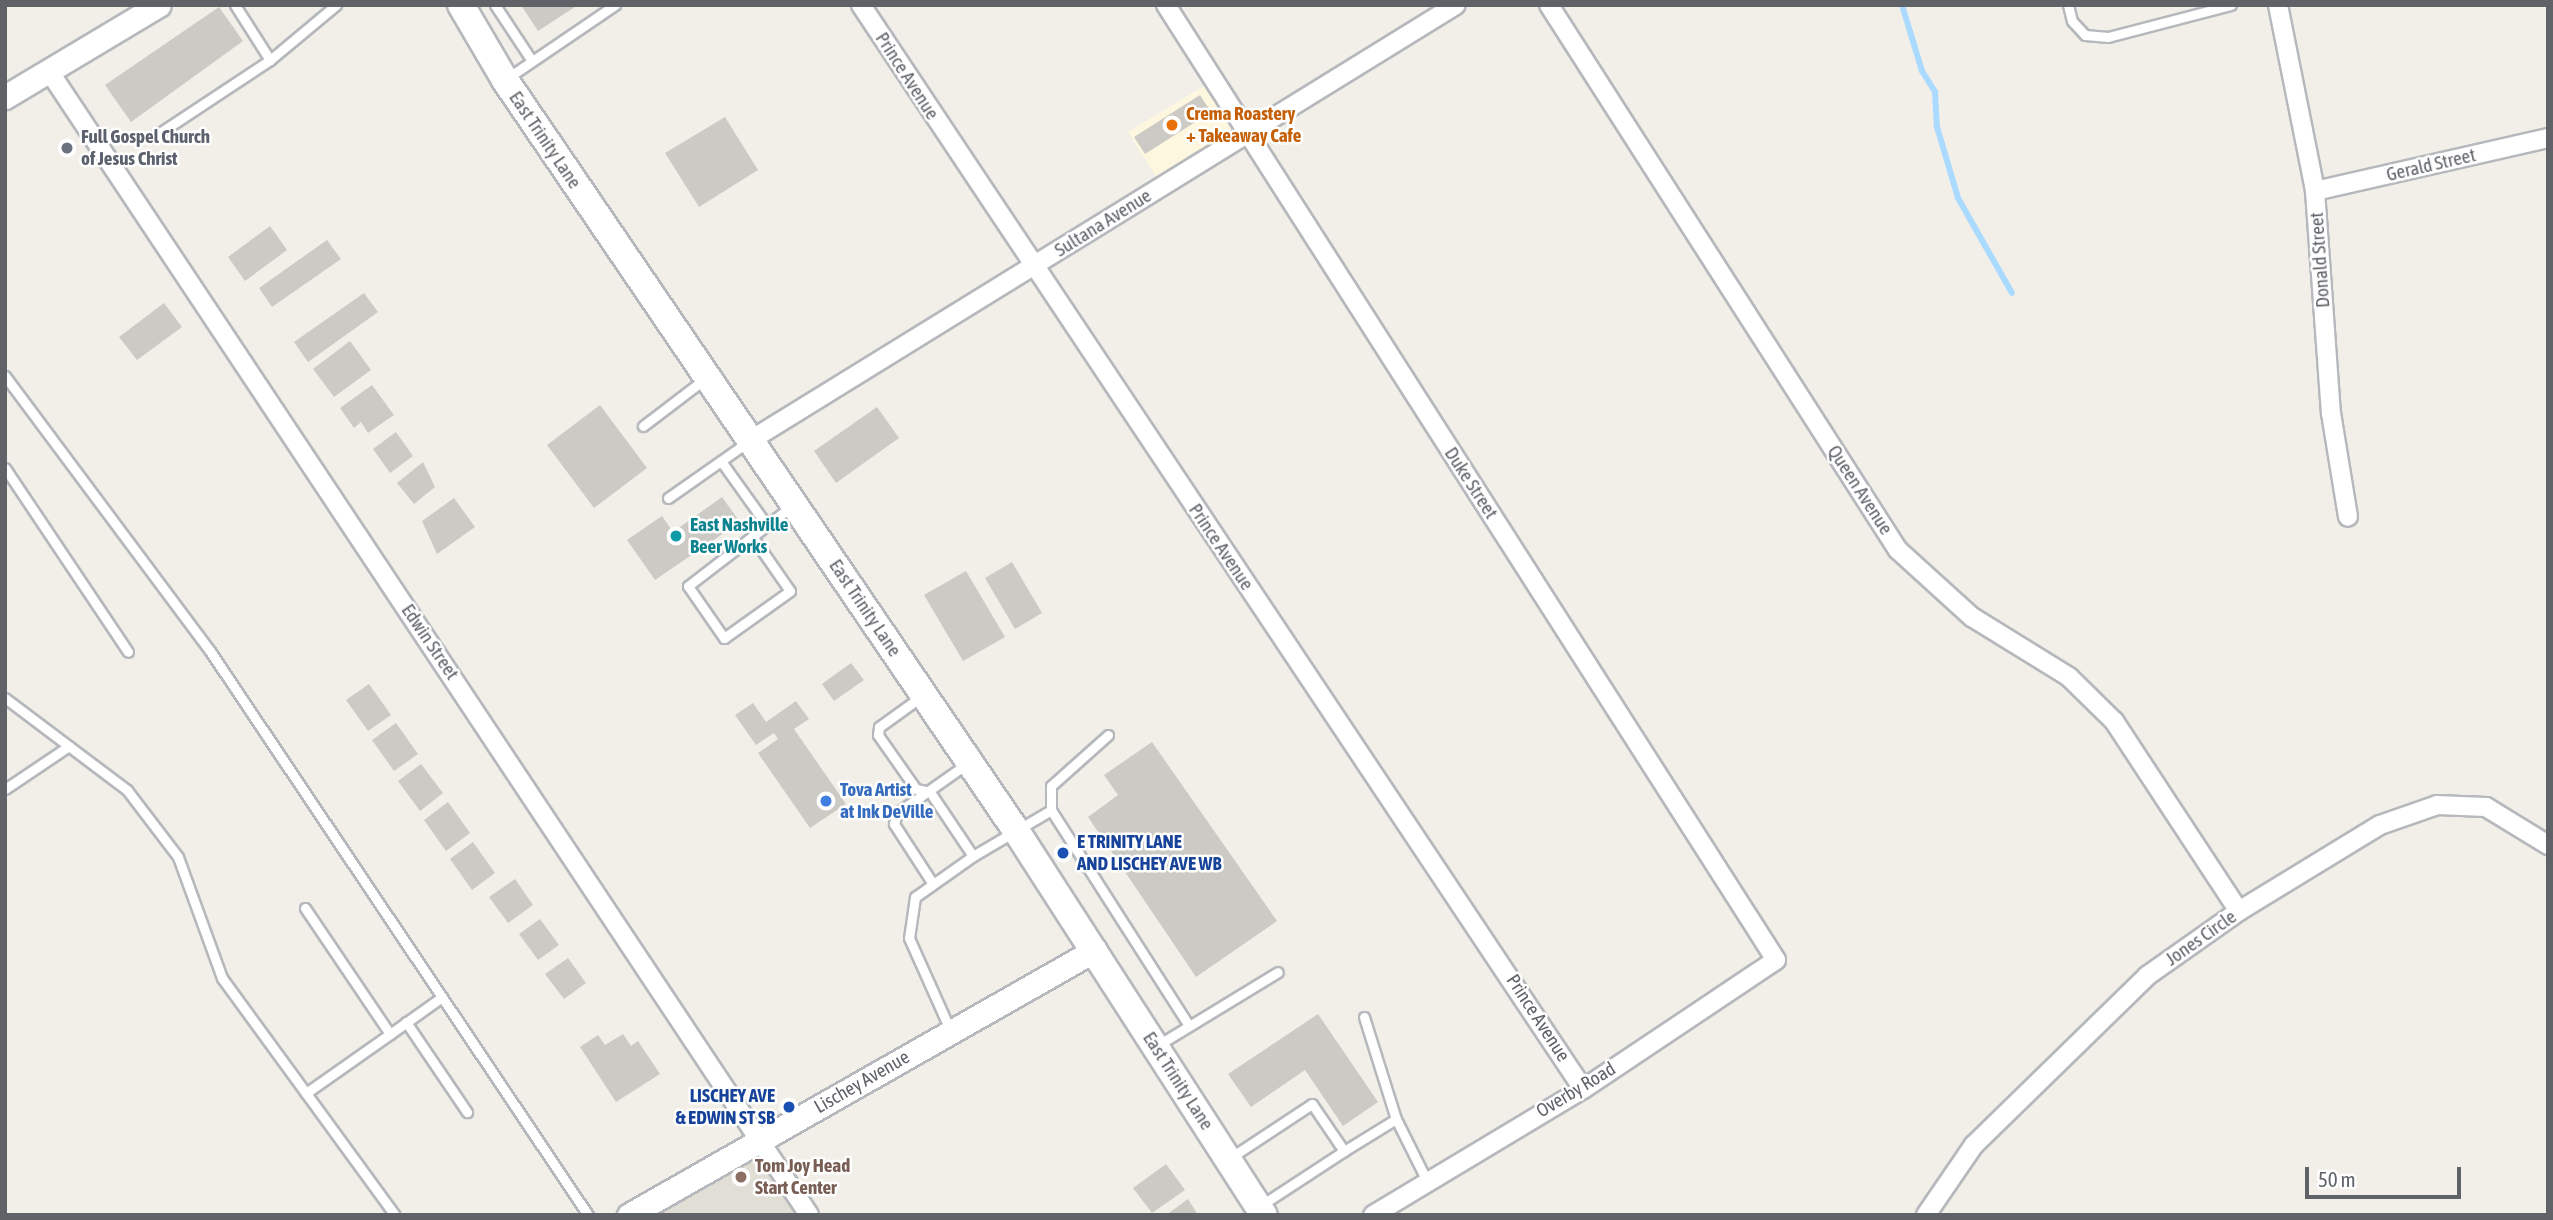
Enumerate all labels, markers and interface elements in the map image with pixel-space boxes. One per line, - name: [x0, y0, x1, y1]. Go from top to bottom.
- street label: Prince Avenue: [870, 28, 944, 124]
- street label: East Trinity Lane: [504, 87, 586, 193]
- place label: Crema Roastery + Takeaway Cafe: [1186, 103, 1301, 147]
- marker: Crema Roastery + Takeaway Cafe: [1164, 117, 1180, 133]
- place label: Full Gospel Church of Jesus Christ: [81, 126, 210, 170]
- marker: Full Gospel Church of Jesus Christ: [59, 140, 75, 156]
- street label: Gerald Street: [2384, 144, 2478, 186]
- street label: Sultana Avenue: [1050, 184, 1156, 262]
- street label: Donald Street: [2305, 211, 2335, 309]
- street label: Queen Avenue: [1823, 441, 1897, 539]
- street label: Duke Street: [1439, 443, 1503, 523]
- street label: Prince Avenue: [1184, 499, 1258, 595]
- place label: East Nashville Beer Works: [690, 514, 788, 558]
- marker: East Nashville Beer Works: [668, 528, 684, 544]
- street label: East Trinity Lane: [824, 555, 906, 661]
- street label: Edwin Street: [396, 600, 464, 684]
- place label: Tova Artist at Ink DeVille: [840, 779, 933, 823]
- marker: Tova Artist at Ink DeVille: [818, 793, 834, 809]
- place label: E TRINITY LANE AND LISCHEY AVE WB: [1077, 831, 1221, 875]
- marker: E TRINITY LANE AND LISCHEY AVE WB: [1055, 845, 1071, 861]
- street label: Jones Circle: [2161, 905, 2241, 971]
- street label: Prince Avenue: [1501, 970, 1575, 1066]
- street label: East Trinity Lane: [1138, 1028, 1218, 1134]
- street label: Lischey Avenue: [810, 1046, 914, 1118]
- street label: Overby Road: [1532, 1057, 1620, 1123]
- place label: LISCHEY AVE & EDWIN ST SB: [676, 1085, 775, 1129]
- marker: LISCHEY AVE & EDWIN ST SB: [781, 1099, 797, 1115]
- scale bar: [2308, 1154, 2464, 1198]
- place label: Tom Joy Head Start Center: [755, 1155, 850, 1199]
- text: 50 m: [2318, 1167, 2356, 1191]
- marker: Tom Joy Head Start Center: [733, 1169, 749, 1185]

